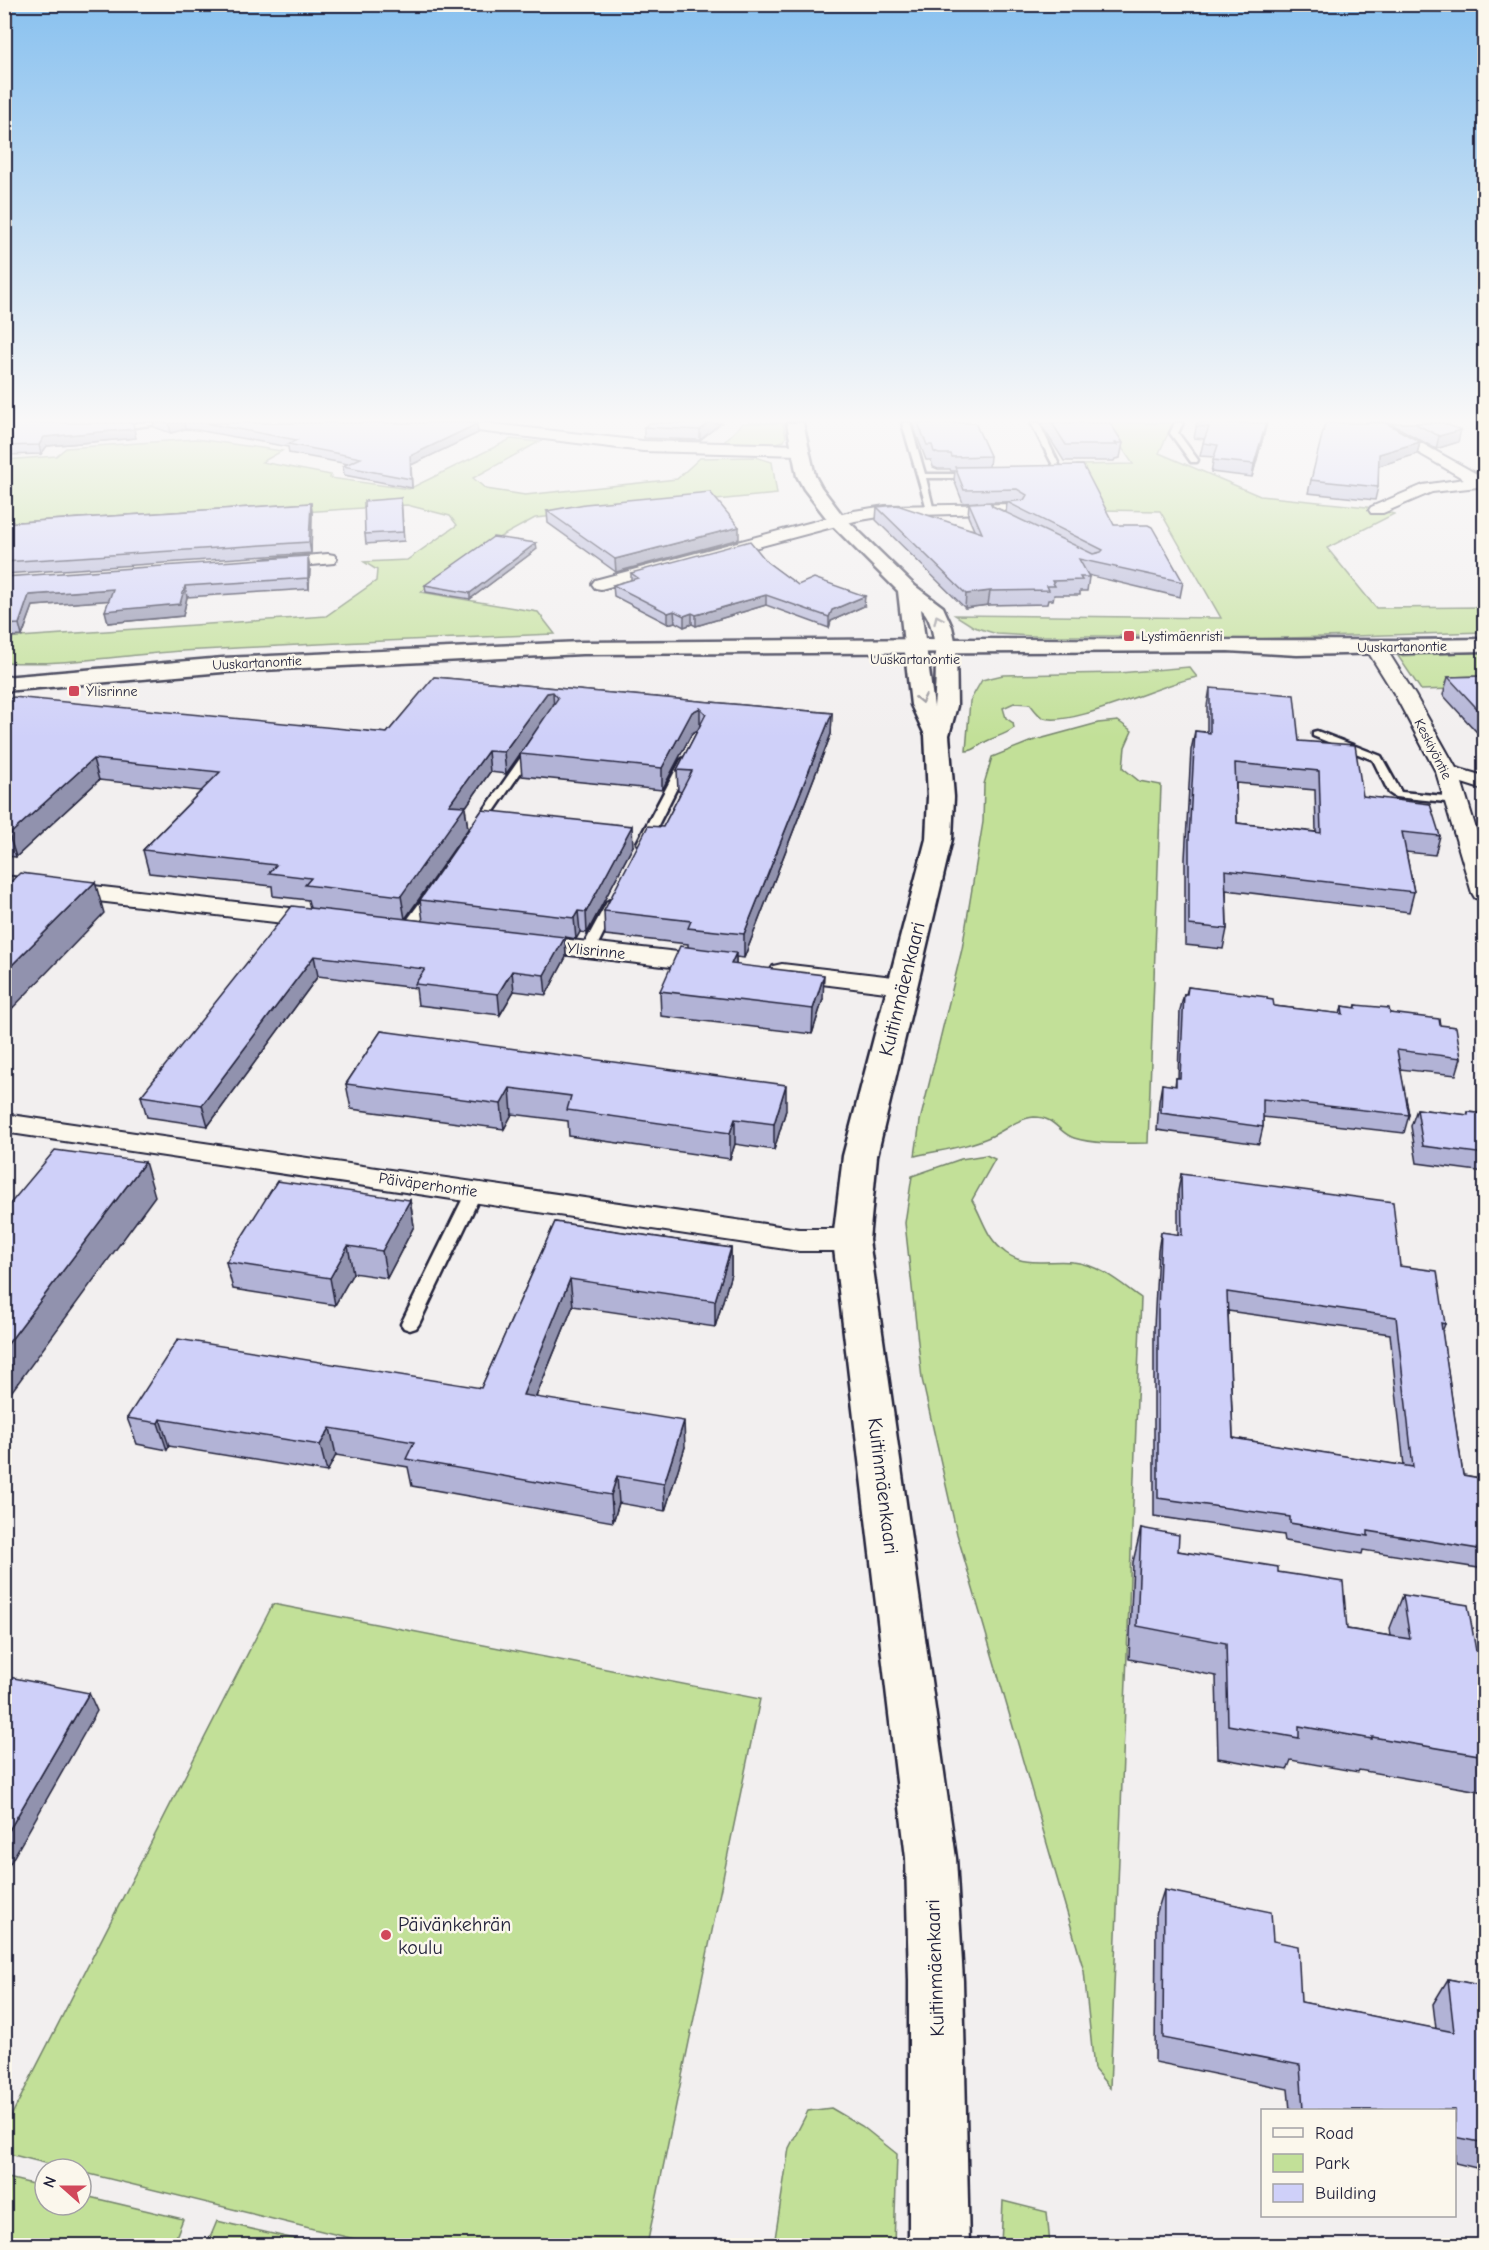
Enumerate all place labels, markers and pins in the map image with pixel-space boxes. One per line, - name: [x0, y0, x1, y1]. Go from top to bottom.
- place label: Lystimäenristi: [1141, 628, 1223, 645]
- marker: Lystimäenristi: [1122, 629, 1136, 643]
- place label: Ylisrinne: [86, 683, 138, 700]
- marker: Ylisrinne: [67, 684, 81, 698]
- place label: Päivänkehrän koulu: [398, 1913, 511, 1959]
- marker: Päivänkehrän koulu: [379, 1928, 393, 1942]

